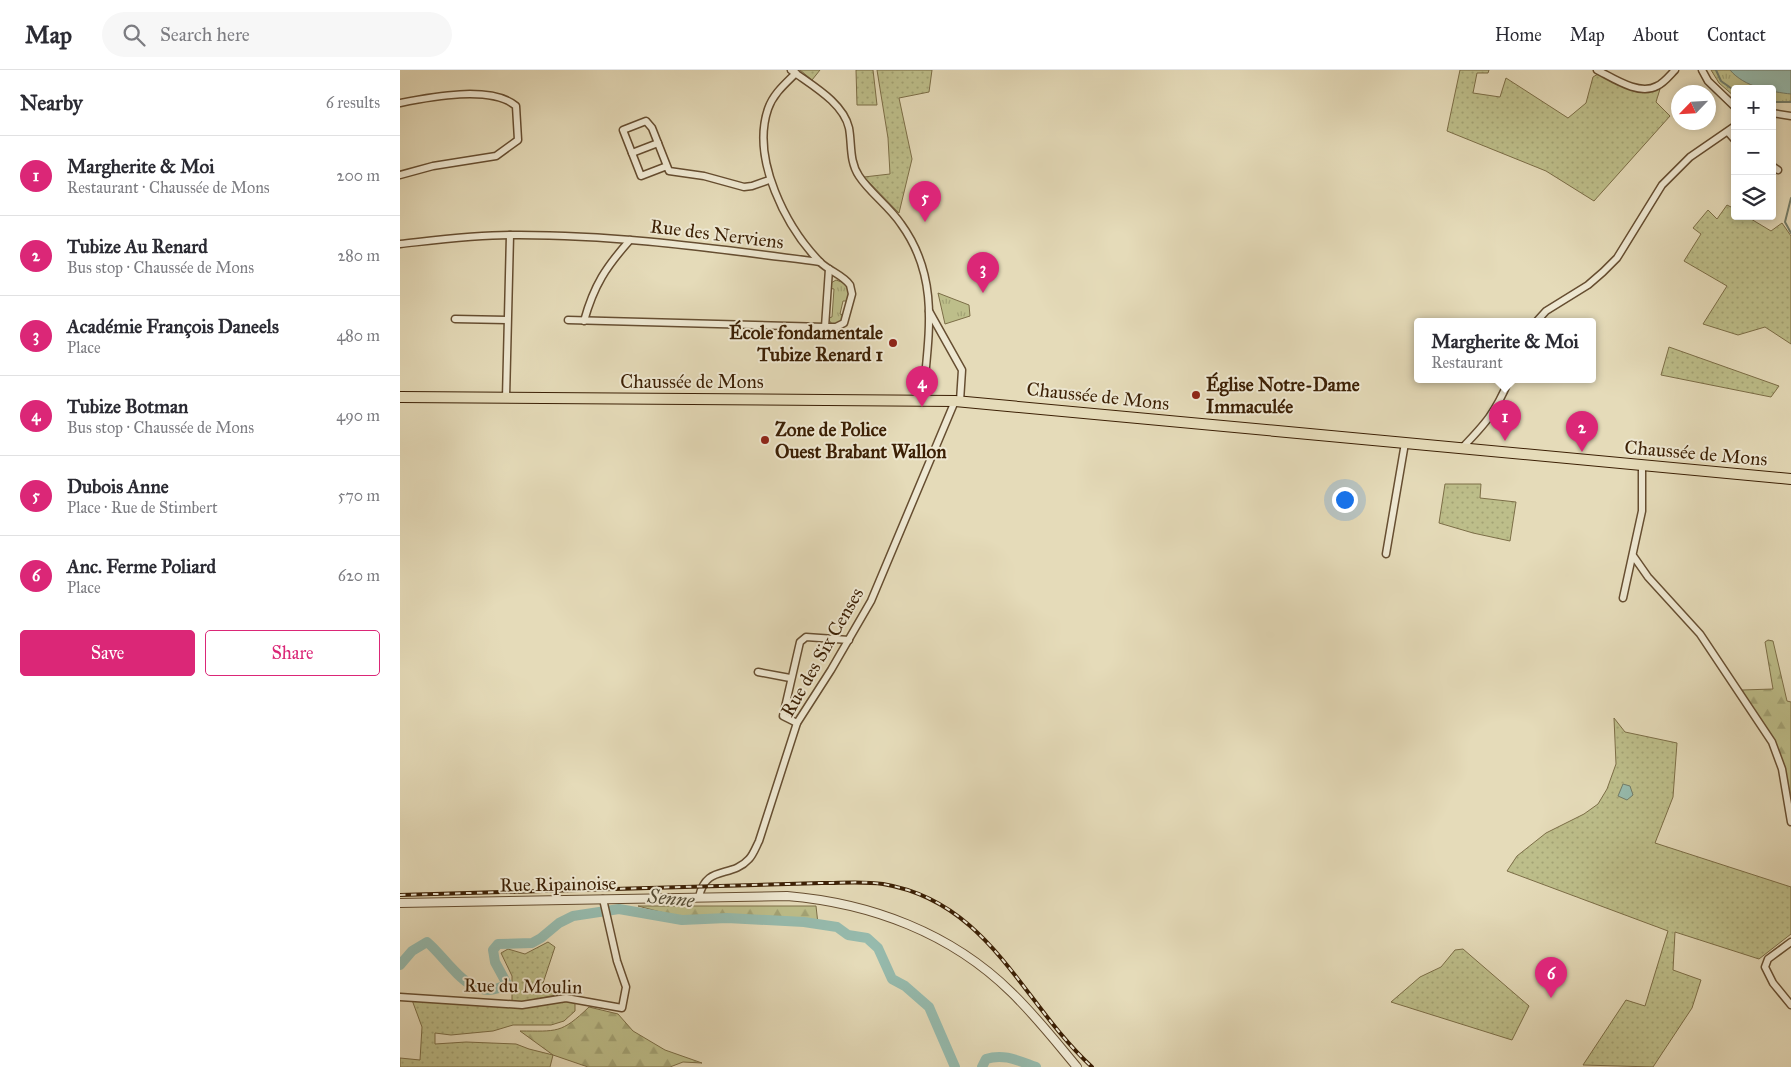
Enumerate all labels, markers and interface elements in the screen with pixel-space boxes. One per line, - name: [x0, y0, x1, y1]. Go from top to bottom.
- search box: [102, 12, 452, 57]
- text: Map: [25, 20, 72, 50]
- icon: search: [120, 21, 148, 49]
- text: Search here: [160, 23, 250, 46]
- text: Home: [1495, 24, 1542, 46]
- text: Map: [1570, 24, 1605, 46]
- text: About: [1633, 24, 1679, 46]
- text: Contact: [1707, 24, 1766, 46]
- north arrow: [1671, 85, 1716, 130]
- map controls: [1731, 85, 1776, 220]
- button: +: [1731, 85, 1776, 130]
- text: Nearby: [20, 90, 83, 116]
- text: 6 results: [326, 93, 380, 112]
- button: −: [1731, 130, 1776, 175]
- text: Margherite & Moi: [67, 155, 214, 178]
- text: 1: [33, 166, 39, 185]
- text: 200 m: [337, 166, 380, 185]
- button: layers: [1731, 175, 1776, 220]
- text: Restaurant · Chaussée de Mons: [67, 178, 270, 197]
- pin: 5: [909, 181, 941, 222]
- street label: Rue des Nerviens: [649, 214, 785, 254]
- text: Tubize Au Renard: [67, 235, 208, 258]
- text: 2: [32, 246, 40, 265]
- text: 280 m: [337, 246, 380, 265]
- pin: 3: [967, 252, 999, 293]
- text: Bus stop · Chaussée de Mons: [67, 258, 254, 277]
- text: Académie François Daneels: [67, 315, 279, 338]
- popup: [1414, 318, 1596, 383]
- place label: École fondamentale Tubize Renard 1: [729, 319, 883, 366]
- text: 3: [33, 326, 39, 345]
- text: 480 m: [336, 326, 380, 345]
- text: Margherite & Moi: [1431, 330, 1579, 353]
- marker: École fondamentale Tubize Renard 1: [887, 337, 899, 349]
- text: Place: [67, 338, 101, 357]
- text: Restaurant: [1431, 353, 1503, 372]
- pin: 4: [906, 366, 938, 407]
- street label: Chaussée de Mons: [620, 370, 764, 393]
- place label: Église Notre-Dame Immaculée: [1206, 371, 1360, 418]
- street label: Chaussée de Mons: [1026, 377, 1171, 415]
- marker: Église Notre-Dame Immaculée: [1190, 389, 1202, 401]
- text: Tubize Botman: [67, 395, 188, 418]
- pin: 1: [1489, 400, 1521, 441]
- text: 4: [32, 406, 40, 425]
- text: 490 m: [336, 406, 380, 425]
- pin: 2: [1566, 411, 1598, 452]
- text: Bus stop · Chaussée de Mons: [67, 418, 254, 437]
- place label: Zone de Police Ouest Brabant Wallon: [775, 418, 947, 463]
- marker: Zone de Police Ouest Brabant Wallon: [759, 434, 771, 446]
- street label: Chaussée de Mons: [1624, 435, 1768, 471]
- text: Dubois Anne: [67, 475, 169, 498]
- text: 5: [32, 486, 40, 505]
- text: 570 m: [338, 486, 380, 505]
- your location: [1332, 487, 1358, 513]
- text: Place · Rue de Stimbert: [67, 498, 218, 517]
- text: Anc. Ferme Poliard: [67, 555, 216, 578]
- text: 6: [32, 566, 40, 585]
- text: 620 m: [338, 566, 380, 585]
- text: Place: [67, 578, 101, 597]
- street label: Rue des Six Censes: [776, 583, 868, 721]
- button: Save: [20, 630, 195, 676]
- button: Share: [205, 630, 380, 676]
- street label: Rue Ripainoise: [499, 871, 617, 897]
- water label: Senne: [646, 884, 696, 912]
- pin: 6: [1535, 957, 1567, 998]
- street label: Rue du Moulin: [463, 973, 583, 999]

